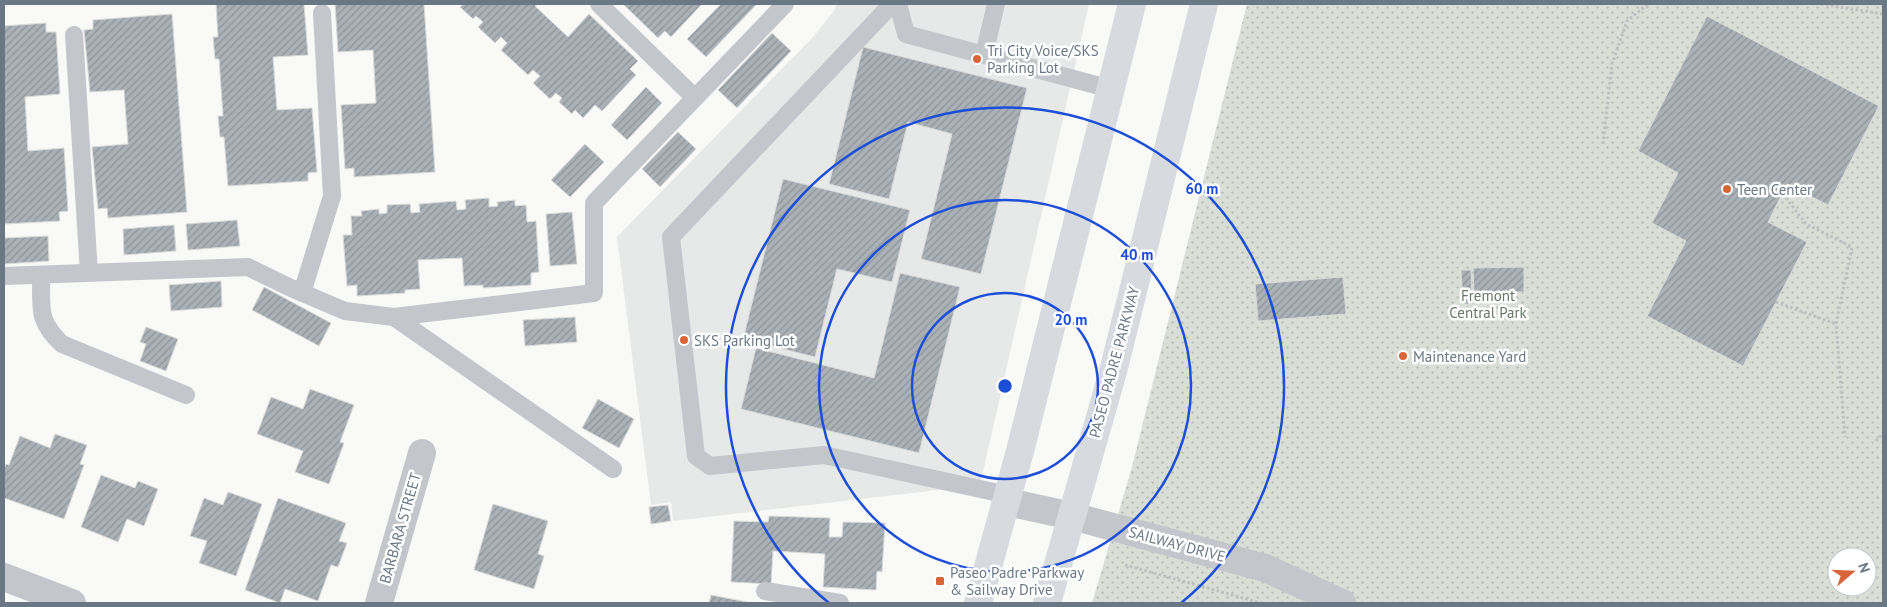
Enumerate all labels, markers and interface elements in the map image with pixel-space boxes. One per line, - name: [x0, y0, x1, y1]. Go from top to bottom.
- place label: Tri City Voice/SKS Parking Lot: [987, 41, 1099, 77]
- marker: Tri City Voice/SKS Parking Lot: [971, 53, 983, 65]
- text: 60 m: [1186, 179, 1218, 198]
- place label: Teen Center: [1737, 180, 1812, 199]
- marker: Teen Center: [1721, 183, 1733, 195]
- text: 40 m: [1121, 245, 1153, 264]
- street label: PASEO PADRE PARKWAY: [1085, 284, 1144, 440]
- park label: Fremont Central Park: [1449, 286, 1528, 322]
- text: 20 m: [1055, 310, 1087, 329]
- place label: SKS Parking Lot: [694, 331, 795, 350]
- marker: SKS Parking Lot: [678, 334, 690, 346]
- place label: Maintenance Yard: [1413, 347, 1526, 366]
- marker: Maintenance Yard: [1397, 350, 1409, 362]
- centre of rings: [996, 377, 1014, 395]
- street label: BARBARA STREET: [375, 470, 425, 586]
- street label: SAILWAY DRIVE: [1127, 522, 1227, 566]
- north arrow: [1827, 547, 1877, 597]
- text: N: [1854, 560, 1874, 575]
- place label: Paseo Padre Parkway & Sailway Drive: [950, 563, 1084, 599]
- marker: Paseo Padre Parkway & Sailway Drive: [934, 575, 946, 587]

